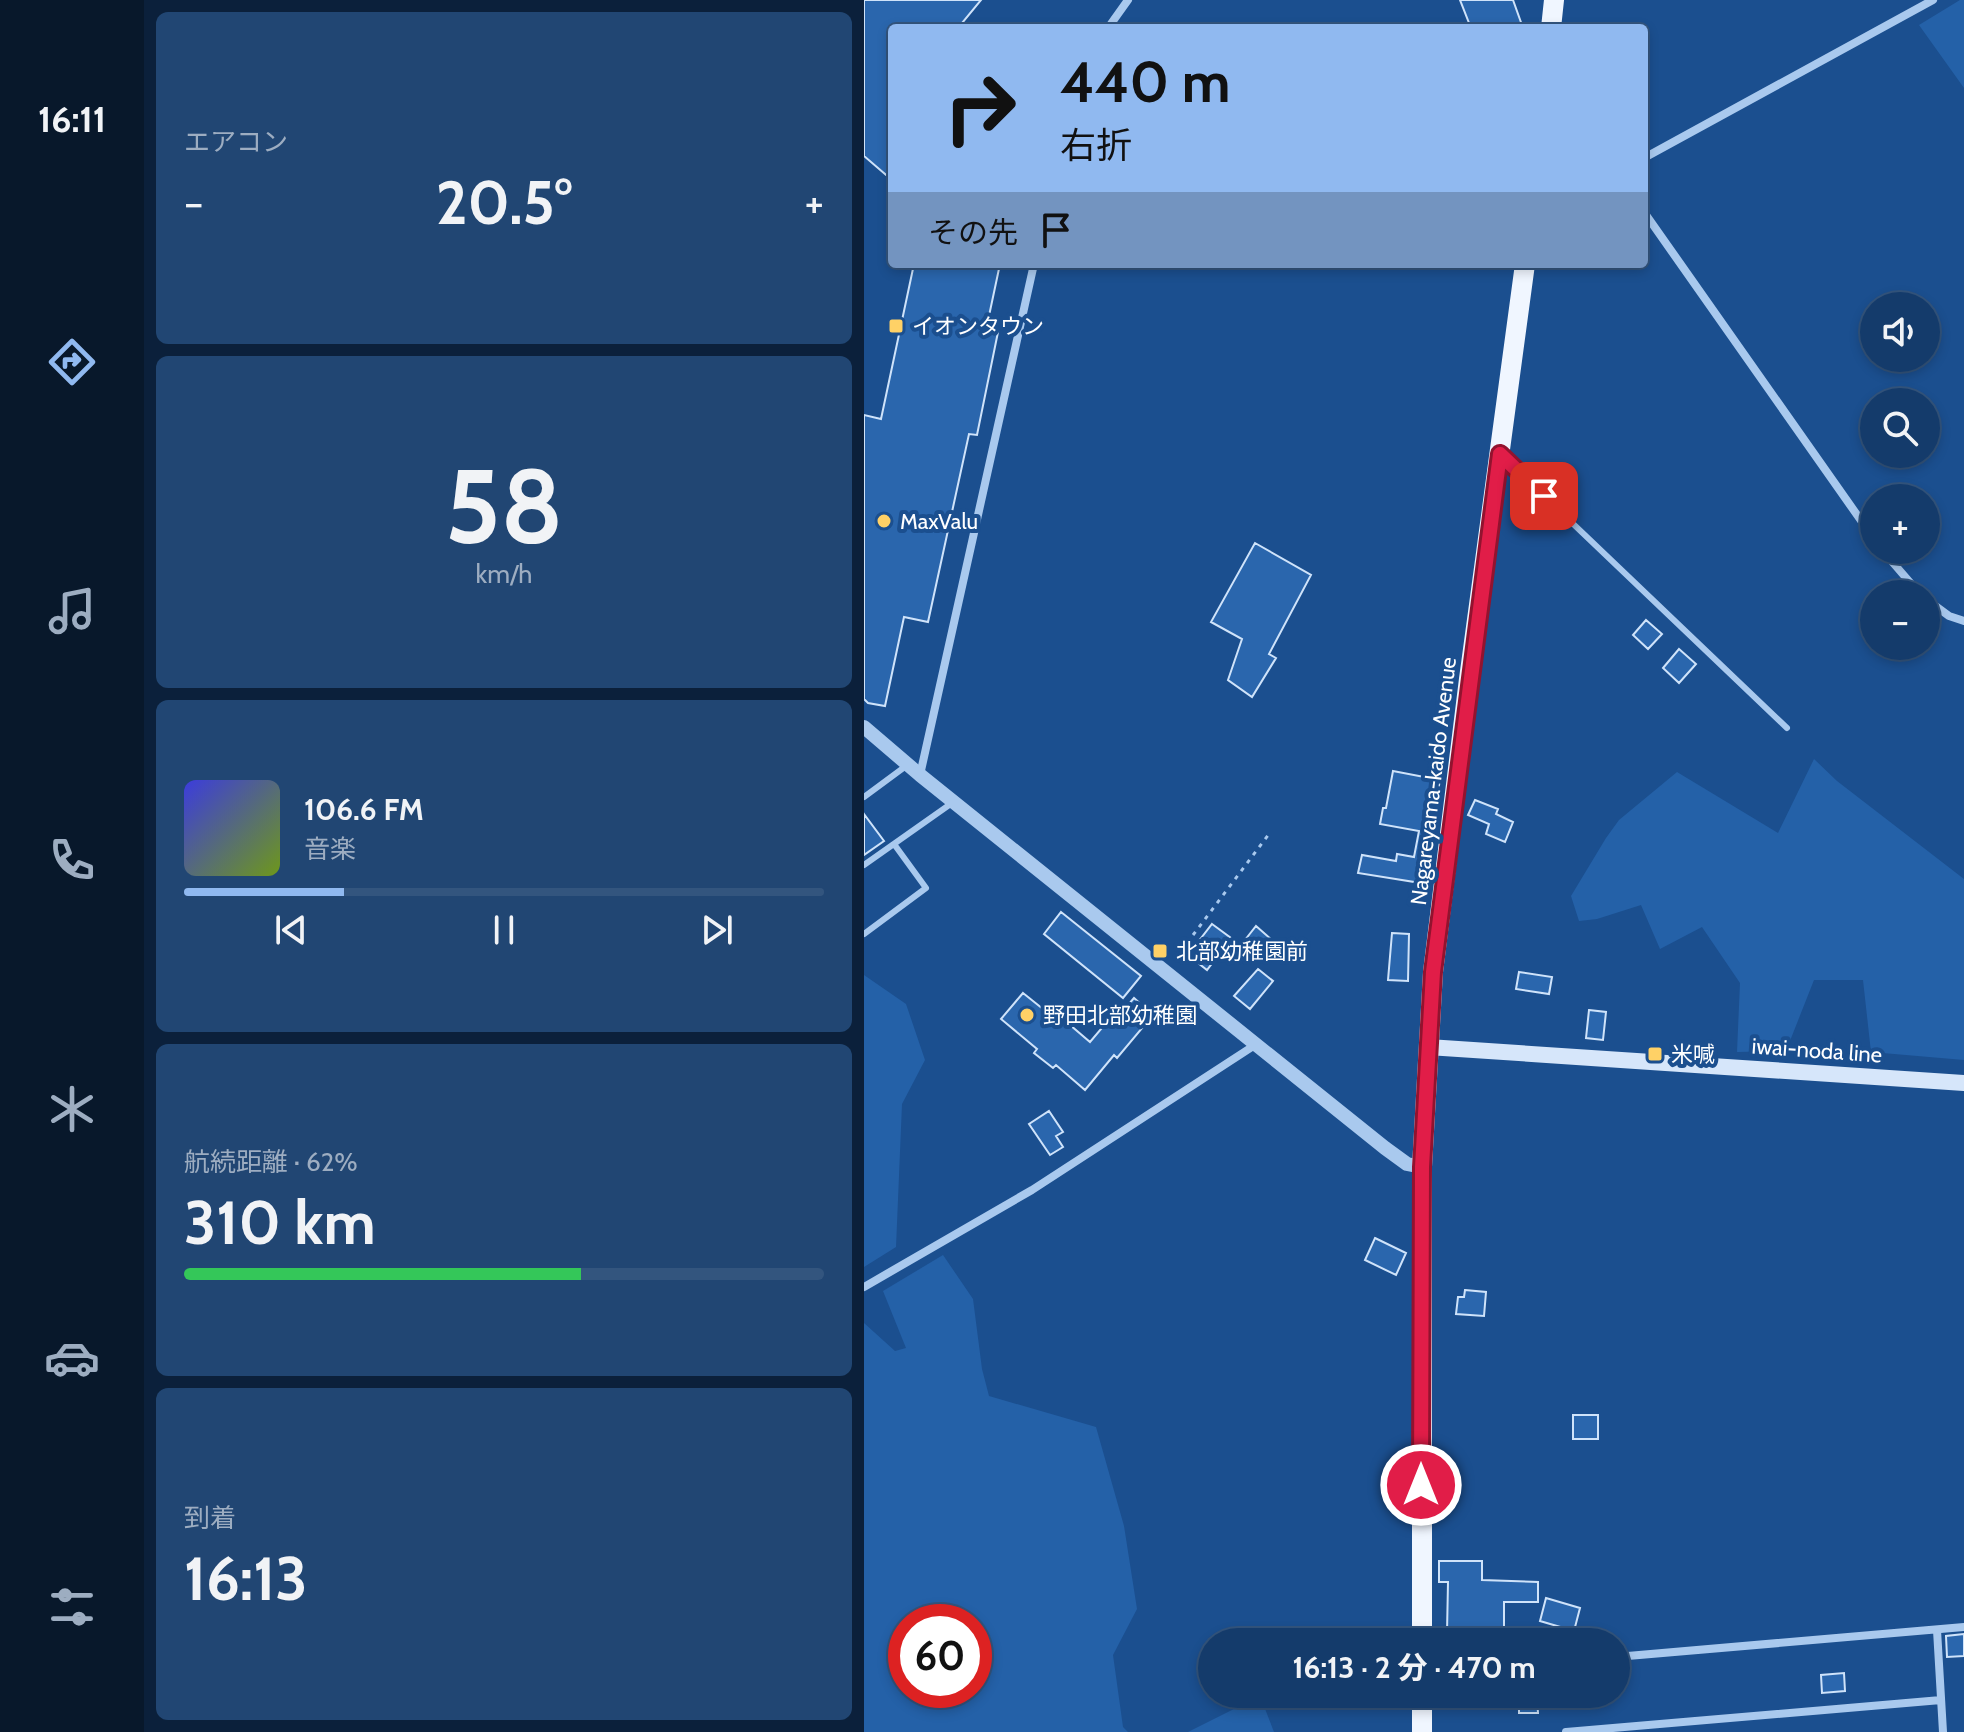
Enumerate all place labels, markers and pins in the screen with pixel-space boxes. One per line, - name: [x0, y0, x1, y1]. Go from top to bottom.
- place label: イオンタウン: [912, 313, 1044, 340]
- marker: イオンタウン: [887, 317, 905, 335]
- pin: [1510, 462, 1578, 530]
- place label: MaxValu: [900, 508, 978, 535]
- marker: MaxValu: [875, 512, 893, 530]
- place label: 北部幼稚園前: [1176, 938, 1308, 965]
- marker: 北部幼稚園前: [1151, 942, 1169, 960]
- place label: 野田北部幼稚園: [1043, 1002, 1197, 1029]
- marker: 野田北部幼稚園: [1018, 1006, 1036, 1024]
- place label: 米喊: [1671, 1041, 1715, 1068]
- marker: 米喊: [1646, 1045, 1664, 1063]

